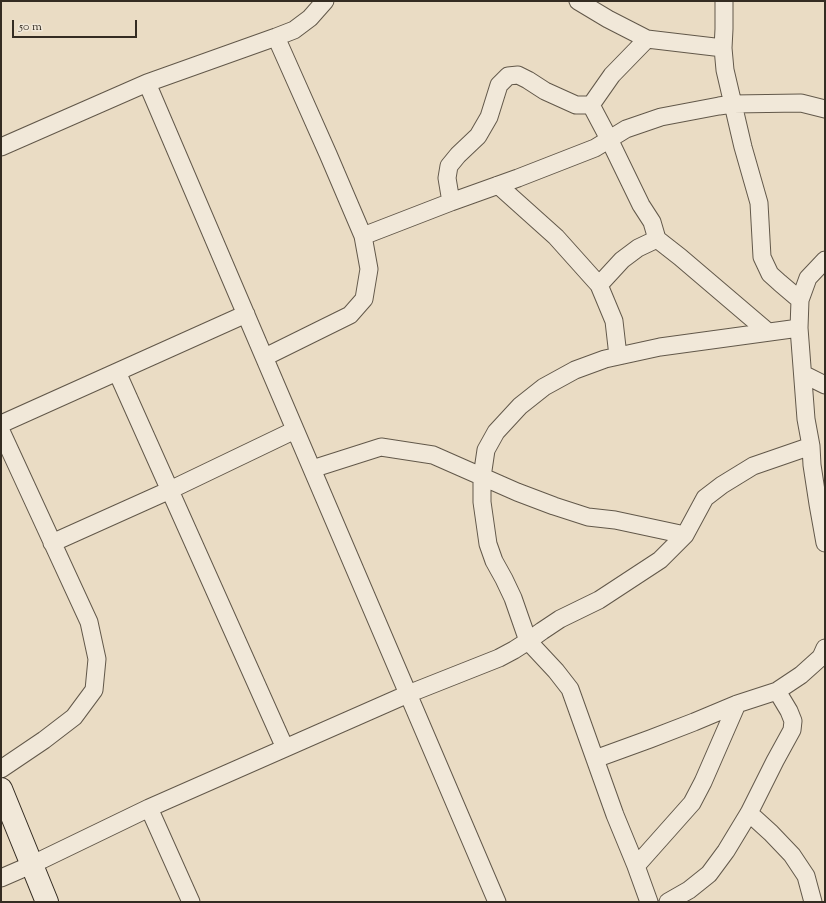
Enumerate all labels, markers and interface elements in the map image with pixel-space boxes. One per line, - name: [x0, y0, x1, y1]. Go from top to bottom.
- scale bar: [14, 12, 139, 38]
- text: 50 m: [19, 18, 42, 36]

